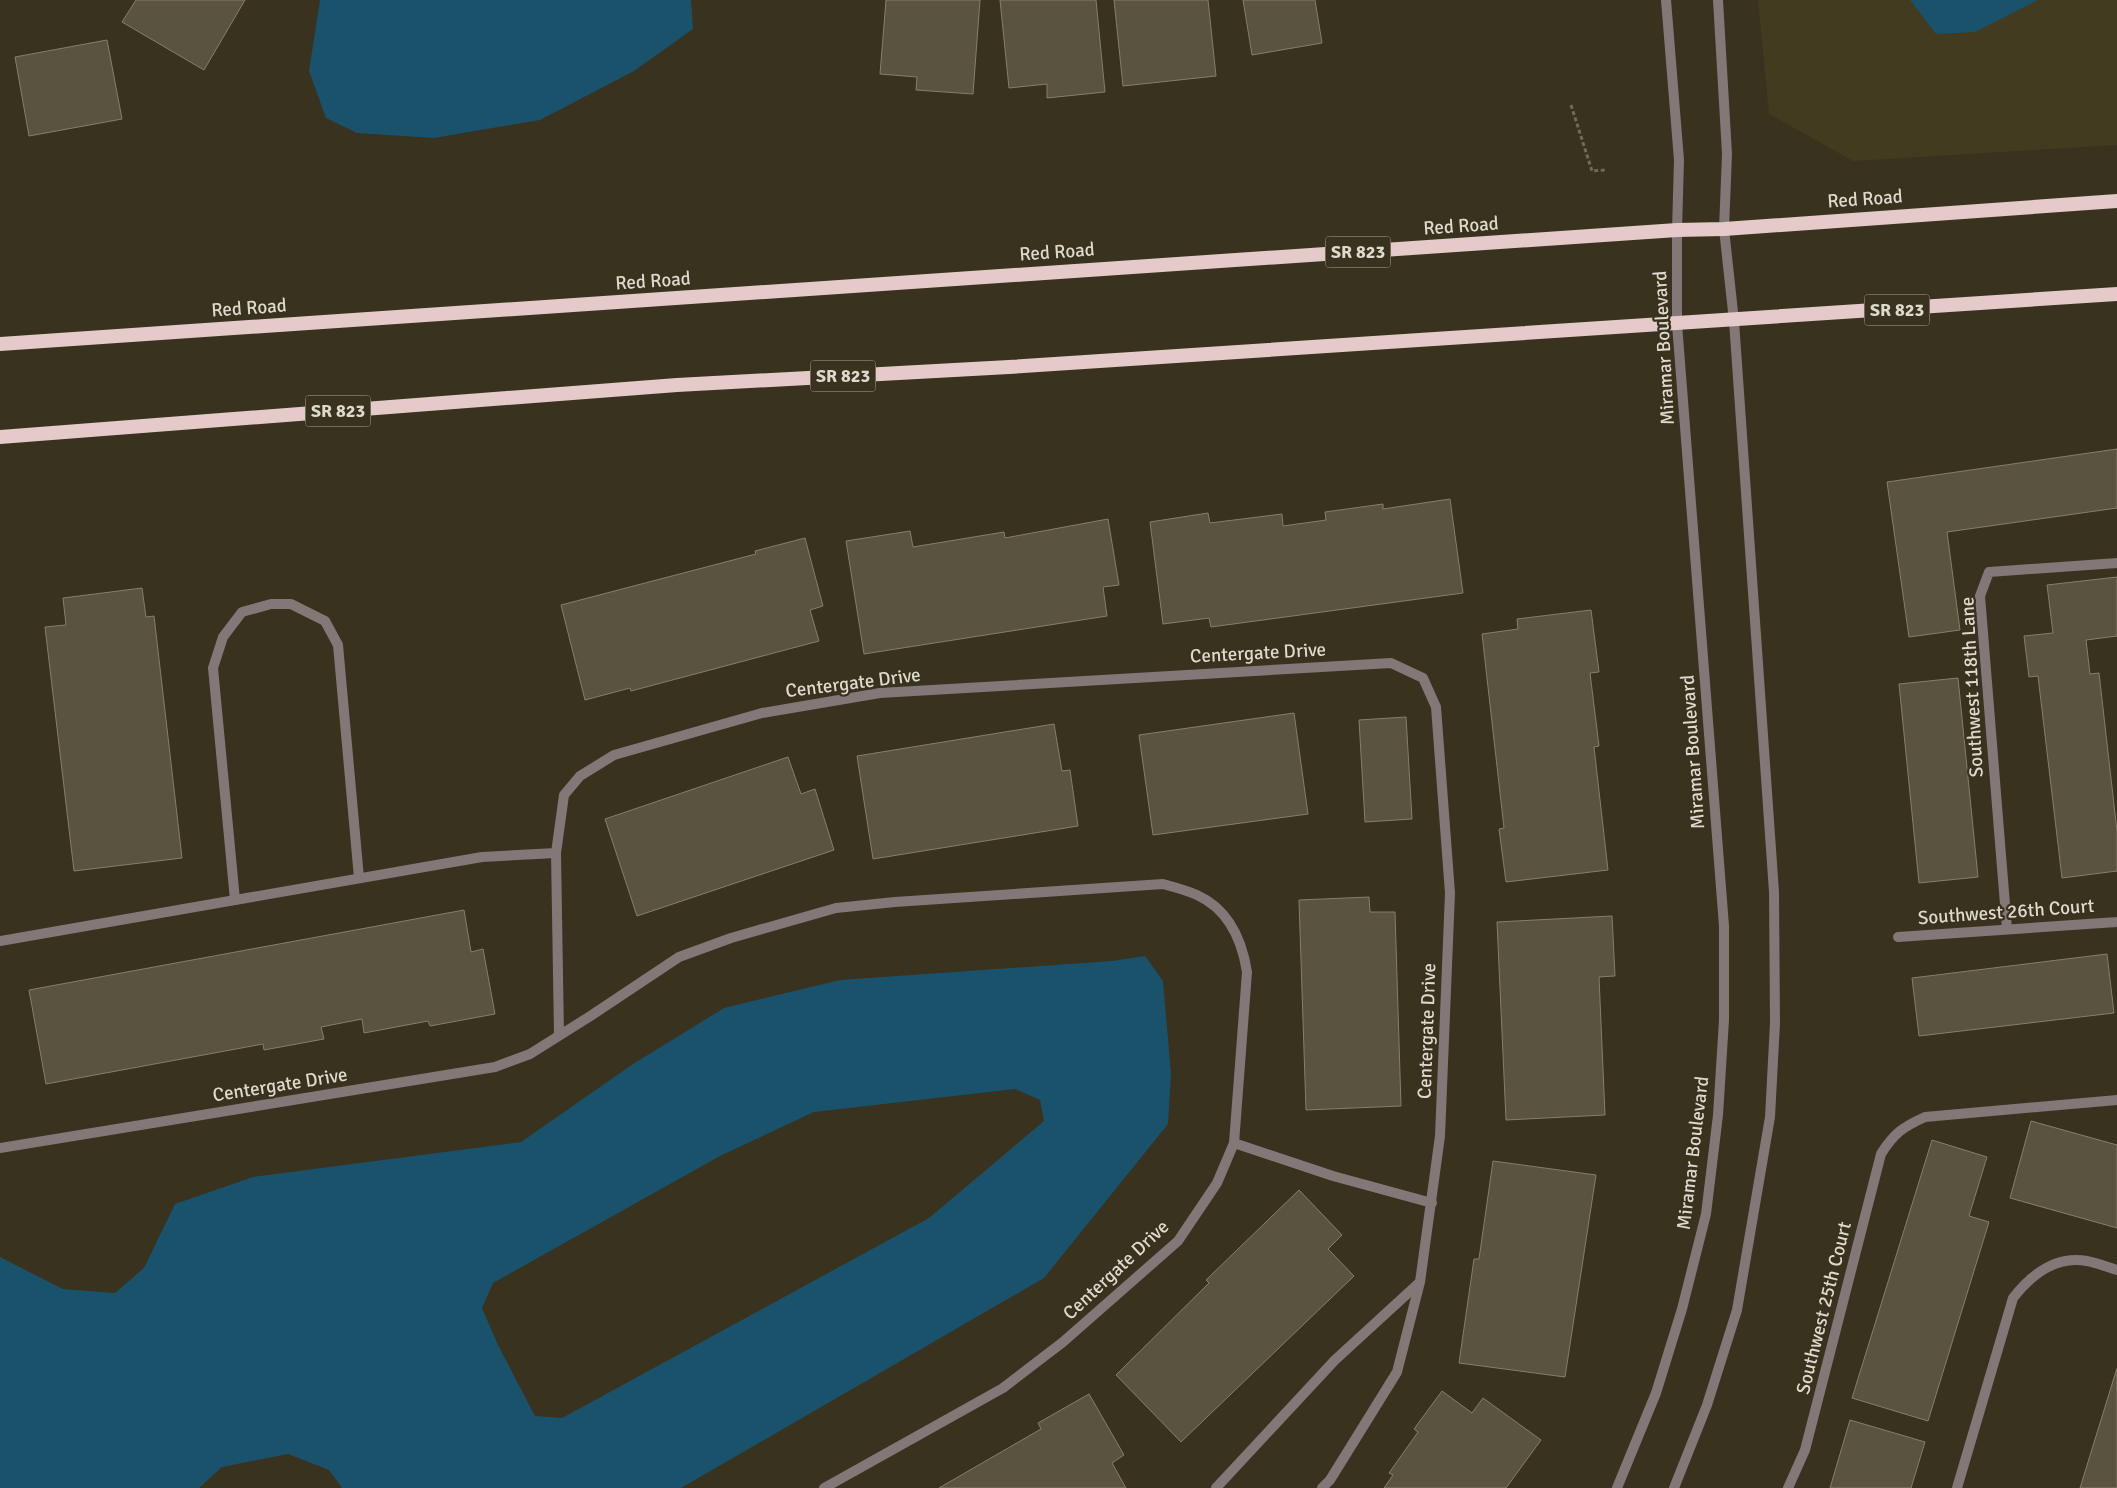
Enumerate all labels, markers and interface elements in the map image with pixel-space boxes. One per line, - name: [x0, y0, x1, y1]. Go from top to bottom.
- street label: Red Road: [1826, 184, 1904, 214]
- street label: Red Road: [1422, 211, 1500, 241]
- road number: SR 823: [1326, 236, 1390, 268]
- street label: Red Road: [1018, 237, 1096, 267]
- street label: Red Road: [614, 266, 692, 296]
- street label: Miramar Boulevard: [1648, 270, 1680, 426]
- street label: Red Road: [210, 293, 288, 323]
- road number: SR 823: [1864, 294, 1930, 326]
- road number: SR 823: [810, 361, 876, 392]
- road number: SR 823: [306, 396, 370, 426]
- street label: Southwest 118th Lane: [1955, 596, 1989, 778]
- street label: Centergate Drive: [1189, 637, 1327, 669]
- street label: Centergate Drive: [784, 663, 922, 703]
- street label: Miramar Boulevard: [1676, 674, 1710, 830]
- street label: Southwest 26th Court: [1917, 894, 2095, 930]
- street label: Centergate Drive: [1413, 963, 1441, 1099]
- street label: Centergate Drive: [211, 1062, 349, 1108]
- street label: Miramar Boulevard: [1672, 1075, 1714, 1231]
- street label: Centergate Drive: [1058, 1215, 1174, 1325]
- street label: Southwest 25th Court: [1791, 1219, 1857, 1397]

